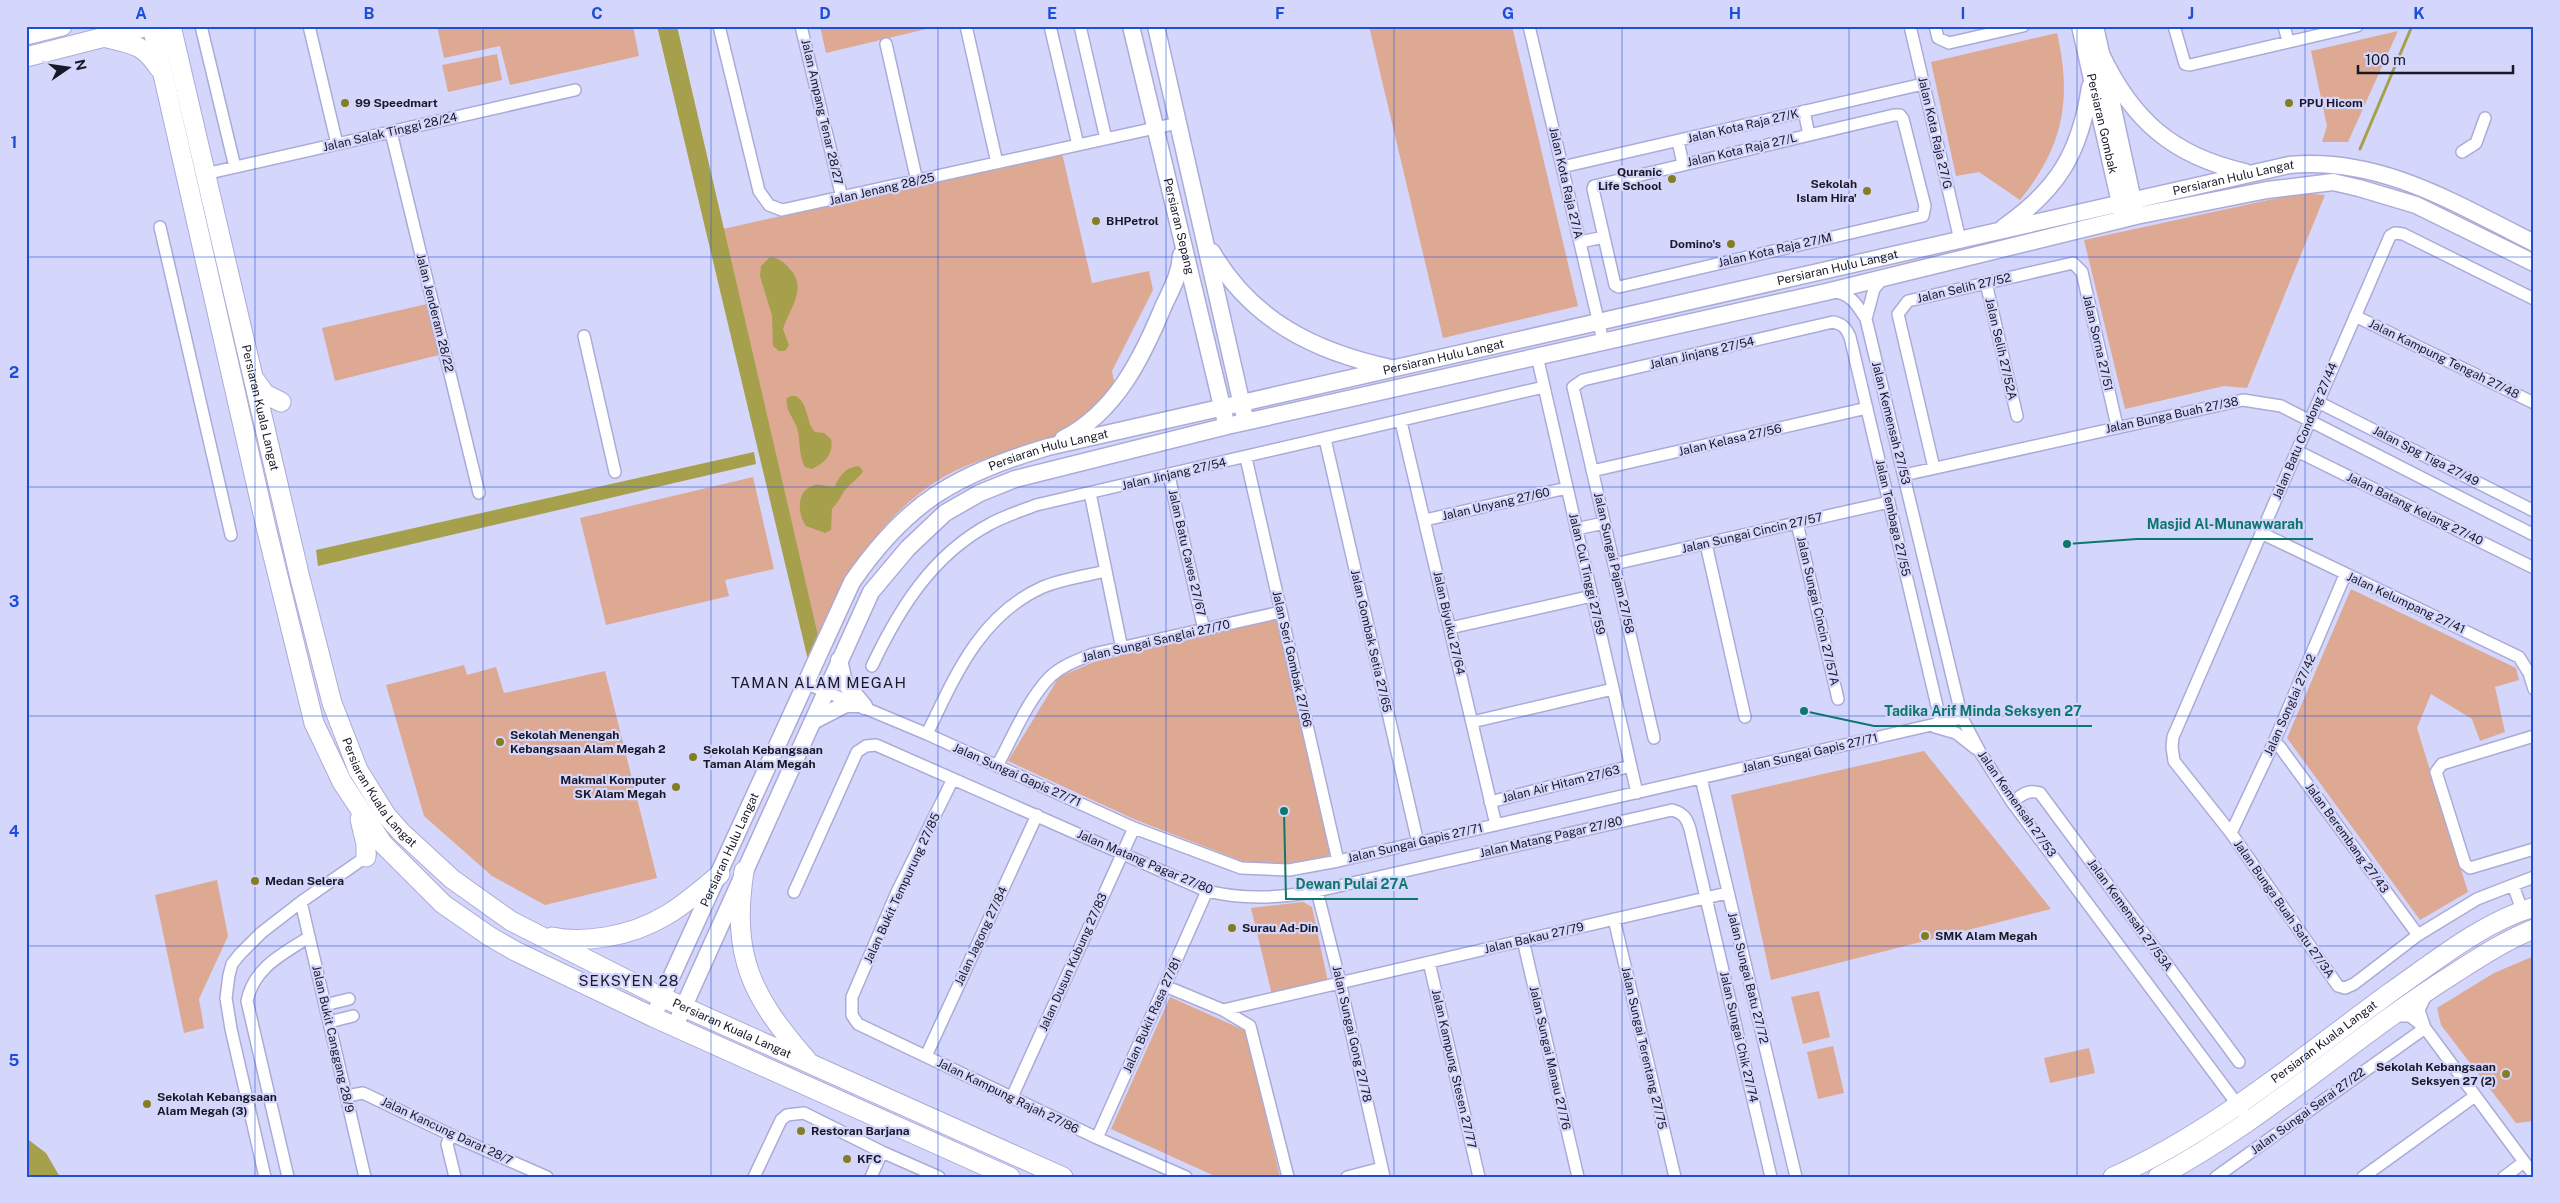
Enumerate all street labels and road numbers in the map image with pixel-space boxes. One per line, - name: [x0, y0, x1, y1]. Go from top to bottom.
- street label: Jalan Ampang Tenar 28/27: [798, 38, 846, 186]
- street label: Persiaran Gombak: [2084, 72, 2120, 175]
- street label: Jalan Kota Raja 27/G: [1915, 76, 1955, 190]
- street label: Jalan Kota Raja 27/K: [1686, 106, 1800, 146]
- street label: Jalan Salak Tinggi 28/24: [321, 110, 459, 154]
- street label: Jalan Kota Raja 27/A: [1546, 126, 1586, 241]
- street label: Jalan Kota Raja 27/L: [1686, 130, 1799, 169]
- street label: Persiaran Hulu Langat: [2171, 158, 2295, 198]
- street label: Jalan Jenang 28/25: [828, 170, 936, 208]
- street label: Persiaran Sepang: [1161, 177, 1197, 276]
- street label: Jalan Kota Raja 27/M: [1717, 230, 1833, 270]
- street label: Persiaran Hulu Langat: [1775, 247, 1900, 288]
- street label: Jalan Jenderam 28/22: [414, 252, 456, 374]
- street label: Jalan Selih 27/52: [1916, 270, 2012, 306]
- street label: Jalan Sorna 27/51: [2080, 293, 2116, 393]
- street label: Jalan Selih 27/52A: [1982, 296, 2020, 402]
- street label: Jalan Kampung Tengah 27/48: [2367, 316, 2522, 402]
- street label: Jalan Jinjang 27/54: [1648, 334, 1756, 372]
- street label: Persiaran Hulu Langat: [1382, 336, 1506, 378]
- street label: Persiaran Kuala Langat: [239, 343, 282, 472]
- street label: Jalan Kemensah 27/53: [1869, 360, 1913, 486]
- street label: Jalan Batu Condong 27/44: [2270, 360, 2340, 501]
- street label: Jalan Bunga Buah 27/38: [2104, 394, 2240, 436]
- street label: Jalan Kelasa 27/56: [1677, 421, 1783, 459]
- street label: Jalan Spg Tiga 27/49: [2371, 423, 2481, 489]
- street label: Persiaran Hulu Langat: [986, 426, 1110, 474]
- street label: Jalan Jinjang 27/54: [1120, 455, 1228, 493]
- street label: Jalan Tembaga 27/55: [1873, 458, 1913, 578]
- street label: Jalan Batang Kelang 27/40: [2345, 470, 2485, 548]
- street label: Jalan Unyang 27/60: [1441, 485, 1551, 523]
- street label: Jalan Batu Caves 27/67: [1166, 488, 1208, 618]
- street label: Jalan Sungai Pajam 27/58: [1591, 491, 1637, 635]
- street label: Jalan Sungai Cincin 27/57: [1680, 510, 1824, 556]
- street label: Jalan Cul Tinggi 27/59: [1566, 512, 1608, 636]
- street label: Jalan Sungai Cincin 27/57A: [1794, 535, 1842, 687]
- street label: Jalan Gombak Setia 27/65: [1348, 568, 1394, 714]
- street label: Jalan Kelumpang 27/41: [2345, 569, 2467, 637]
- street label: Jalan Biyuku 27/64: [1430, 570, 1468, 677]
- street label: Jalan Seri Gombak 27/66: [1269, 589, 1315, 729]
- street label: Jalan Sungai Sanglai 27/70: [1081, 617, 1231, 665]
- street label: Jalan Songlai 27/42: [2261, 652, 2319, 758]
- street label: Jalan Sungai Gapis 27/71: [1741, 731, 1879, 775]
- street label: Persiaran Kuala Langat: [339, 736, 420, 850]
- street label: Jalan Sungai Gapis 27/71: [951, 740, 1083, 810]
- street label: Jalan Kemensah 27/53: [1975, 748, 2059, 860]
- street label: Jalan Air Hitam 27/63: [1501, 763, 1621, 805]
- street label: Jalan Berembang 27/43: [2302, 780, 2392, 896]
- street label: Persiaran Hulu Langat: [697, 790, 762, 909]
- street label: Jalan Bukit Tempurung 27/85: [861, 810, 943, 965]
- street label: Jalan Matang Pagar 27/80: [1478, 814, 1624, 860]
- street label: Jalan Sungai Gapis 27/71: [1346, 821, 1484, 865]
- street label: Jalan Matang Pagar 27/80: [1075, 827, 1215, 897]
- street label: Jalan Bunga Buah Satu 27/3A: [2231, 837, 2337, 981]
- street label: Jalan Kemensah 27/53A: [2085, 856, 2176, 974]
- street label: Jalan Jagong 27/84: [952, 884, 1010, 988]
- street label: Jalan Dusun Kubung 27/83: [1036, 891, 1110, 1033]
- street label: Jalan Sungai Batu 27/72: [1725, 911, 1771, 1045]
- street label: Jalan Bakau 27/79: [1483, 920, 1585, 956]
- street label: Jalan Bukit Rasa 27/81: [1120, 955, 1184, 1075]
- street label: Jalan Bukit Canggang 28/9: [309, 964, 357, 1114]
- street label: Jalan Sungai Gong 27/78: [1330, 965, 1375, 1104]
- street label: Jalan Sungai Terentang 27/75: [1618, 965, 1670, 1131]
- street label: Jalan Sungai Chik 27/74: [1717, 970, 1761, 1104]
- street label: Jalan Sungai Manau 27/76: [1527, 985, 1573, 1131]
- street label: Jalan Kampung Stesen 27/77: [1429, 988, 1479, 1150]
- street label: Persiaran Kuala Langat: [670, 996, 794, 1061]
- street label: Persiaran Kuala Langat: [2268, 997, 2380, 1086]
- street label: Jalan Kampung Rajah 27/86: [935, 1056, 1081, 1136]
- street label: Jalan Sungai Serai 27/22: [2248, 1065, 2368, 1157]
- street label: Jalan Kancung Darat 28/7: [379, 1094, 515, 1168]

